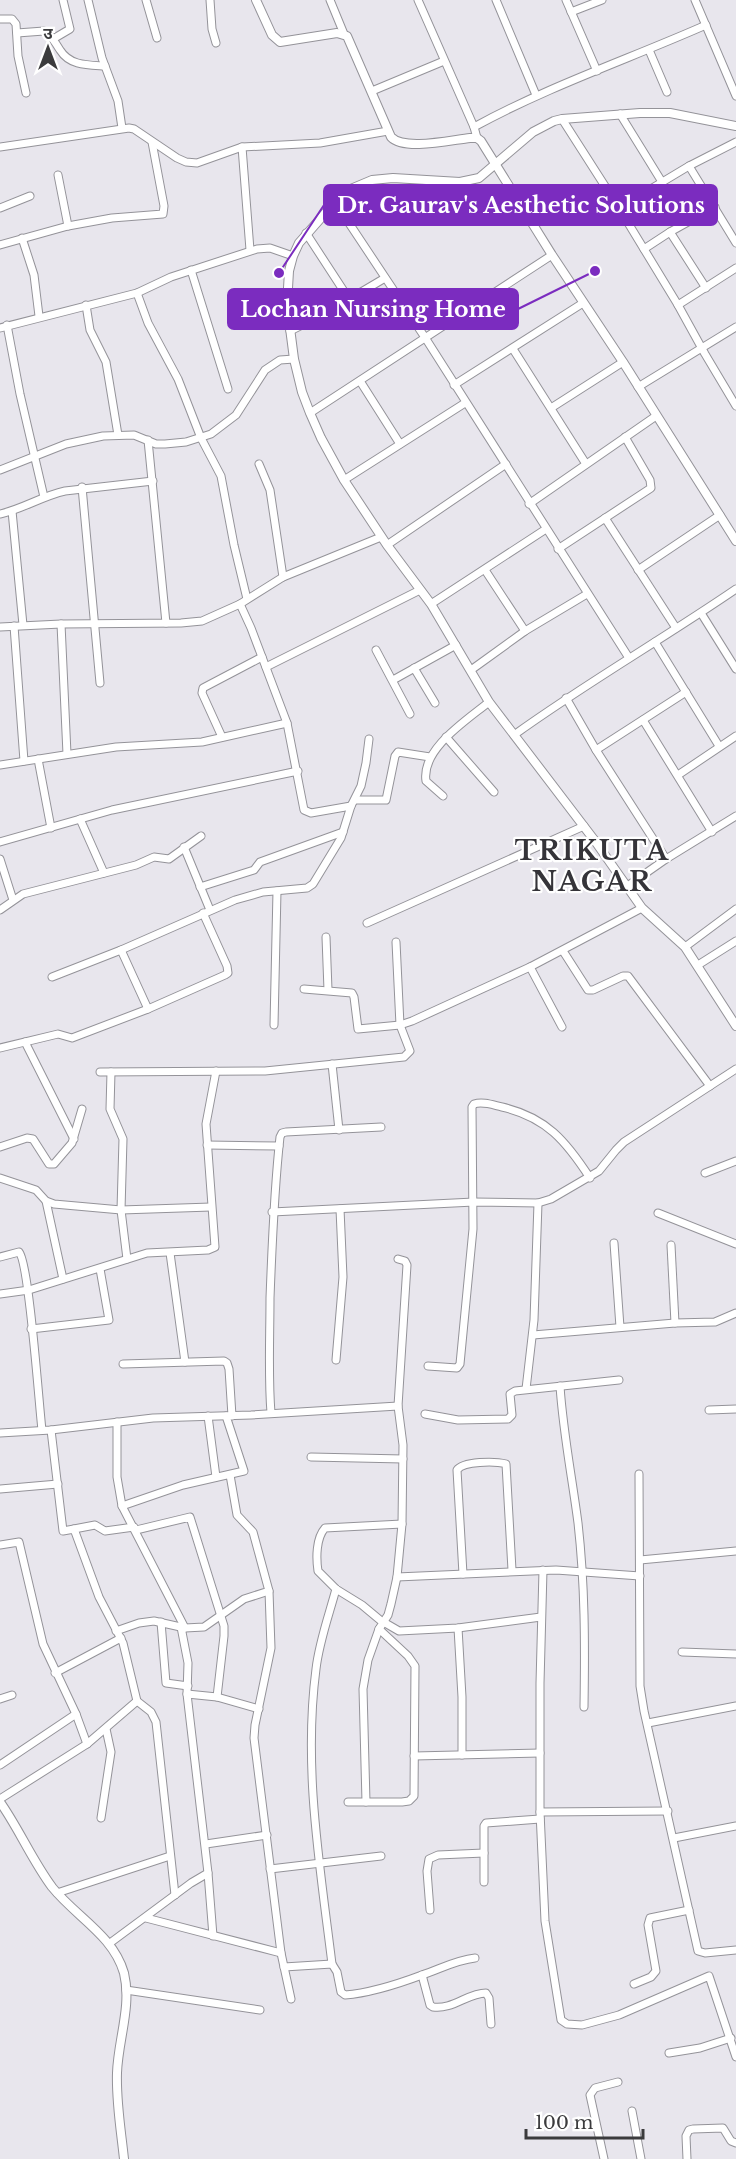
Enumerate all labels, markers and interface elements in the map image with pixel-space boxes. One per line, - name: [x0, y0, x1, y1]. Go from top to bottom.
- north arrow: [18, 18, 78, 78]
- text: उ: [43, 23, 53, 43]
- callout: Dr. Gaurav's Aesthetic Solutions: [324, 185, 717, 225]
- text: Dr. Gaurav's Aesthetic Solutions: [337, 192, 705, 219]
- callout: Lochan Nursing Home: [228, 289, 518, 329]
- text: Lochan Nursing Home: [240, 296, 506, 323]
- district label: TRIKUTA NAGAR: [515, 834, 669, 898]
- scale bar: [526, 2102, 643, 2140]
- text: 100 m: [535, 2112, 593, 2134]

